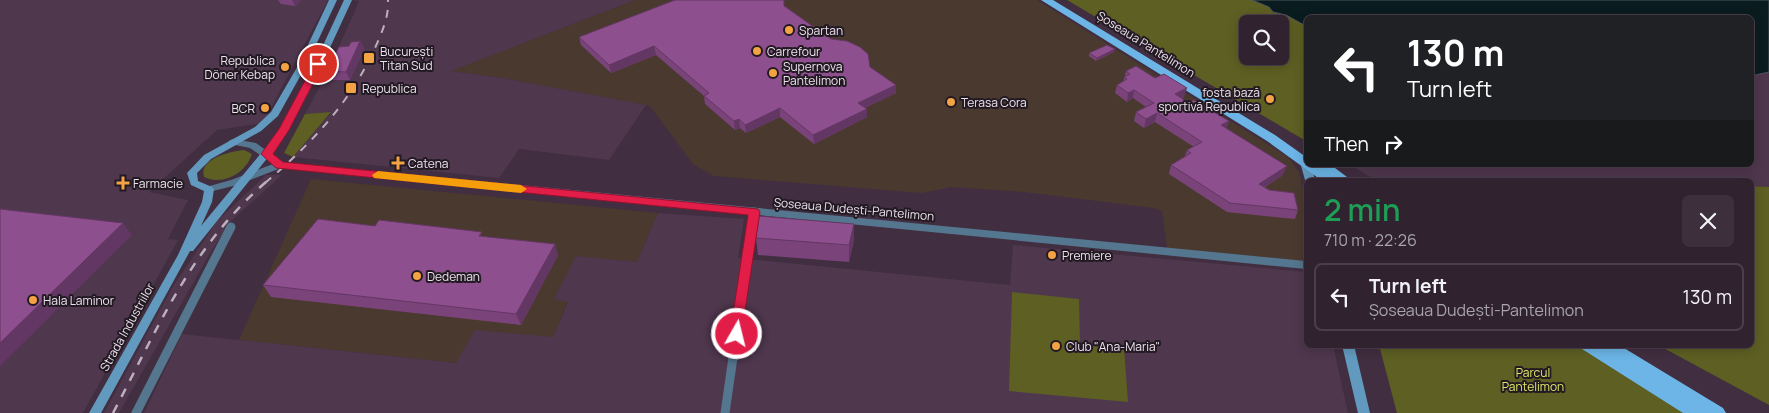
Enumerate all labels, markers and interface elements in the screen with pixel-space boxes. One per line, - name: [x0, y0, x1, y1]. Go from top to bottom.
- street label: Șoseaua Pantelimon: [1094, 7, 1198, 81]
- map controls: [1239, 15, 1289, 65]
- button: search: [1239, 15, 1289, 65]
- place label: Spartan: [799, 22, 843, 39]
- marker: Spartan: [783, 24, 795, 36]
- text: 130 m: [1407, 29, 1504, 77]
- icon: left: [1324, 35, 1389, 100]
- pin: [297, 43, 339, 85]
- place label: București Titan Sud: [380, 43, 433, 74]
- place label: Carrefour: [767, 43, 821, 60]
- marker: Carrefour: [751, 45, 763, 57]
- icon: arrive: [304, 50, 332, 78]
- marker: București Titan Sud: [362, 51, 376, 65]
- place label: Republica Döner Kebap: [204, 52, 275, 83]
- place label: Supernova Pantelimon: [783, 58, 845, 89]
- marker: Republica Döner Kebap: [279, 61, 291, 73]
- marker: Supernova Pantelimon: [767, 67, 779, 79]
- text: Turn left: [1407, 74, 1492, 104]
- place label: Republica: [362, 80, 417, 97]
- marker: Republica: [344, 81, 358, 95]
- place label: fosta bază sportivă Republica: [1158, 84, 1260, 115]
- marker: fosta bază sportivă Republica: [1264, 93, 1276, 105]
- place label: Terasa Cora: [961, 94, 1027, 111]
- marker: Terasa Cora: [945, 96, 957, 108]
- place label: BCR: [231, 100, 255, 117]
- marker: BCR: [259, 102, 271, 114]
- icon: right: [1379, 130, 1407, 158]
- text: Then: [1324, 131, 1369, 157]
- place label: Catena: [408, 155, 448, 172]
- marker: Catena: [392, 157, 404, 169]
- place label: Farmacie: [133, 175, 183, 192]
- marker: Farmacie: [117, 177, 129, 189]
- text: 2 min: [1324, 189, 1400, 230]
- street label: Șoseaua Dudești-Pantelimon: [773, 194, 935, 224]
- button: close: [1682, 195, 1734, 247]
- text: 710 m · 22:26: [1324, 229, 1417, 251]
- place label: Premiere: [1062, 247, 1112, 264]
- marker: Premiere: [1046, 249, 1058, 261]
- place label: Dedeman: [427, 268, 480, 285]
- marker: Dedeman: [411, 270, 423, 282]
- text: Turn left: [1369, 273, 1447, 299]
- street label: Strada Industriilor: [96, 279, 159, 374]
- icon: left: [1326, 283, 1354, 311]
- text: 130 m: [1683, 284, 1732, 310]
- place label: Hala Laminor: [43, 292, 115, 309]
- marker: Hala Laminor: [27, 294, 39, 306]
- text: Șoseaua Dudești-Pantelimon: [1369, 299, 1584, 321]
- position arrow: [710, 307, 762, 359]
- place label: Club "Ana-Maria": [1066, 338, 1160, 355]
- marker: Club "Ana-Maria": [1050, 340, 1062, 352]
- park label: Parcul Pantelimon: [1502, 364, 1564, 395]

